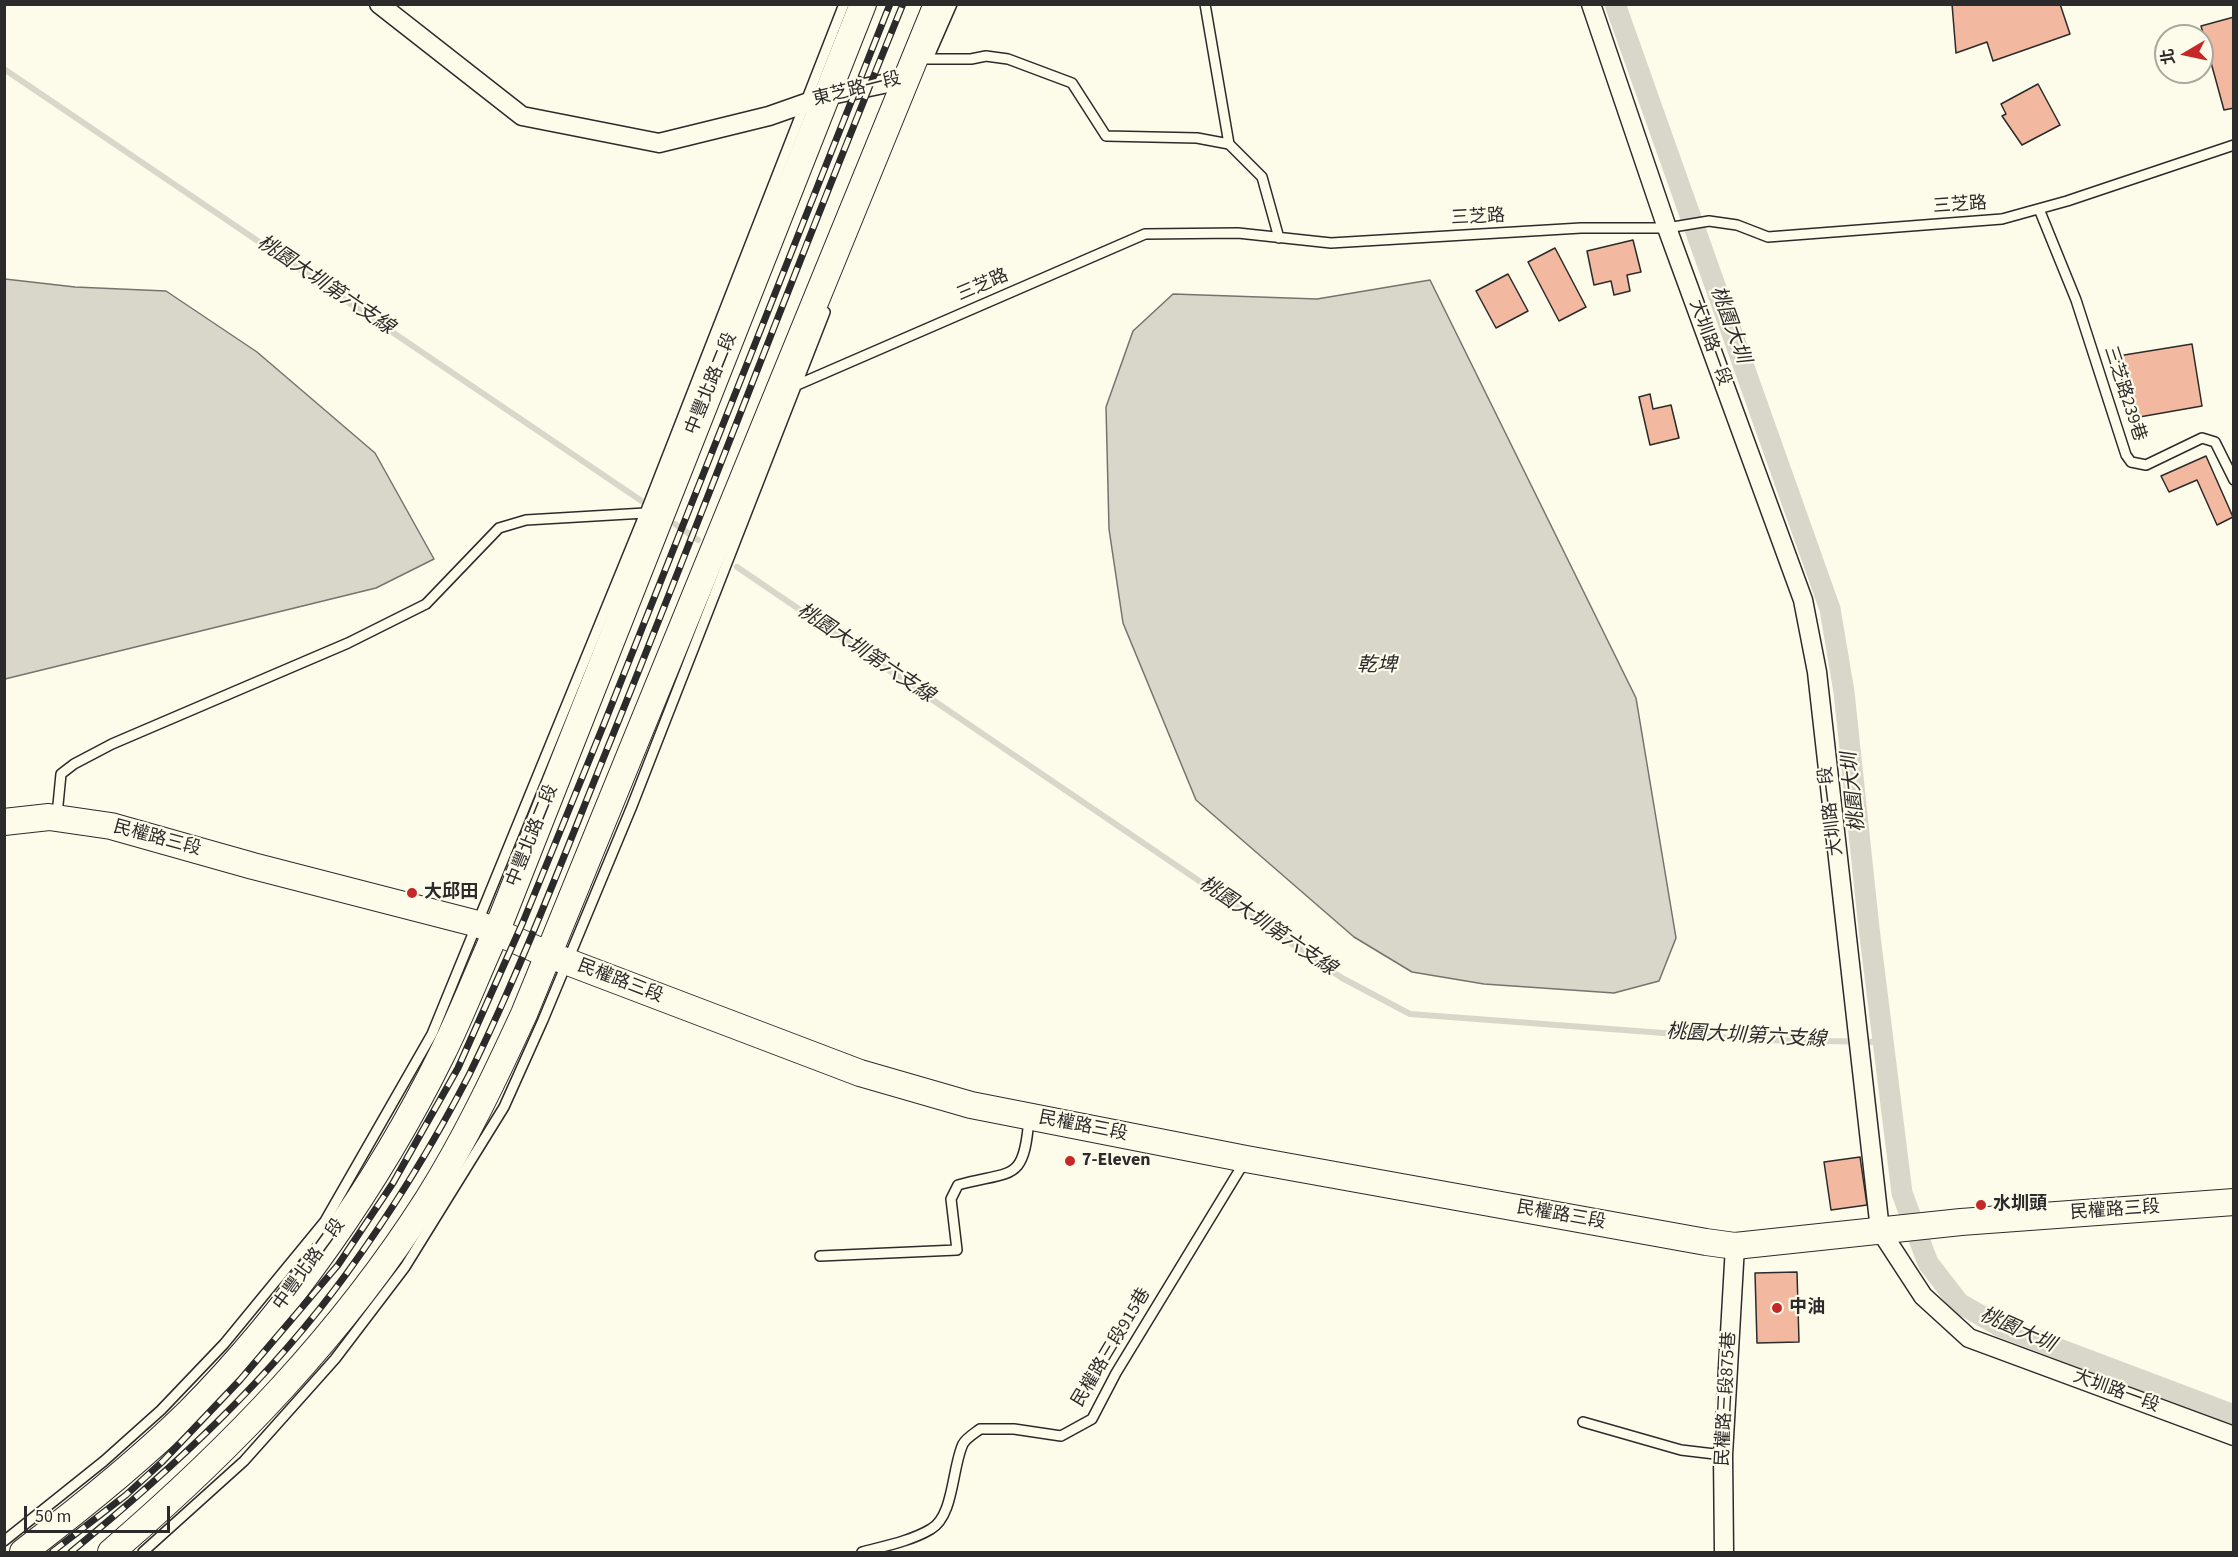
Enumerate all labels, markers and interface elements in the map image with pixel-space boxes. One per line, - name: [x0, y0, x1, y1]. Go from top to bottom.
- north arrow: [2154, 24, 2214, 84]
- text: 北: [2156, 47, 2180, 66]
- street label: 東芝路一段: [811, 69, 903, 111]
- street label: 三芝路: [1932, 193, 1988, 219]
- street label: 三芝路: [1450, 206, 1506, 230]
- water label: 桃園大圳第六支線: [252, 231, 398, 341]
- street label: 三芝路: [954, 266, 1012, 306]
- water label: 桃園大圳: [1704, 283, 1754, 367]
- street label: 大圳路一段: [1683, 297, 1735, 389]
- street label: 中豐北路二段: [682, 330, 742, 438]
- street label: 三芝路239巷: [2098, 344, 2150, 444]
- water label: 桃園大圳第六支線: [792, 599, 938, 709]
- water label: 乾埤: [1357, 655, 1397, 679]
- water label: 桃園大圳: [1839, 751, 1871, 833]
- street label: 大圳路一段: [1816, 765, 1848, 857]
- street label: 中豐北路二段: [503, 782, 563, 890]
- street label: 民權路三段: [111, 817, 203, 861]
- water label: 桃園大圳第六支線: [1194, 872, 1340, 982]
- place label: 大邱田: [424, 882, 478, 904]
- marker: 大邱田: [405, 886, 419, 900]
- street label: 民權路三段: [574, 956, 666, 1008]
- water label: 桃園大圳第六支線: [1665, 1021, 1827, 1053]
- street label: 民權路三段: [1037, 1108, 1129, 1146]
- place label: 7-Eleven: [1082, 1150, 1151, 1172]
- marker: 7-Eleven: [1063, 1154, 1077, 1168]
- place label: 水圳頭: [1993, 1194, 2047, 1216]
- street label: 民權路三段: [2069, 1197, 2161, 1225]
- street label: 民權路三段: [1515, 1198, 1607, 1234]
- marker: 水圳頭: [1974, 1198, 1988, 1212]
- street label: 中豐北路二段: [270, 1215, 350, 1315]
- street label: 民權路三段915巷: [1068, 1285, 1156, 1411]
- place label: 中油: [1789, 1297, 1825, 1319]
- marker: 中油: [1770, 1301, 1784, 1315]
- water label: 桃園大圳: [1976, 1304, 2058, 1358]
- street label: 民權路三段875巷: [1713, 1331, 1741, 1467]
- street label: 大圳路一段: [2070, 1366, 2162, 1418]
- scale bar: [27, 1494, 172, 1532]
- text: 50 m: [35, 1504, 71, 1529]

